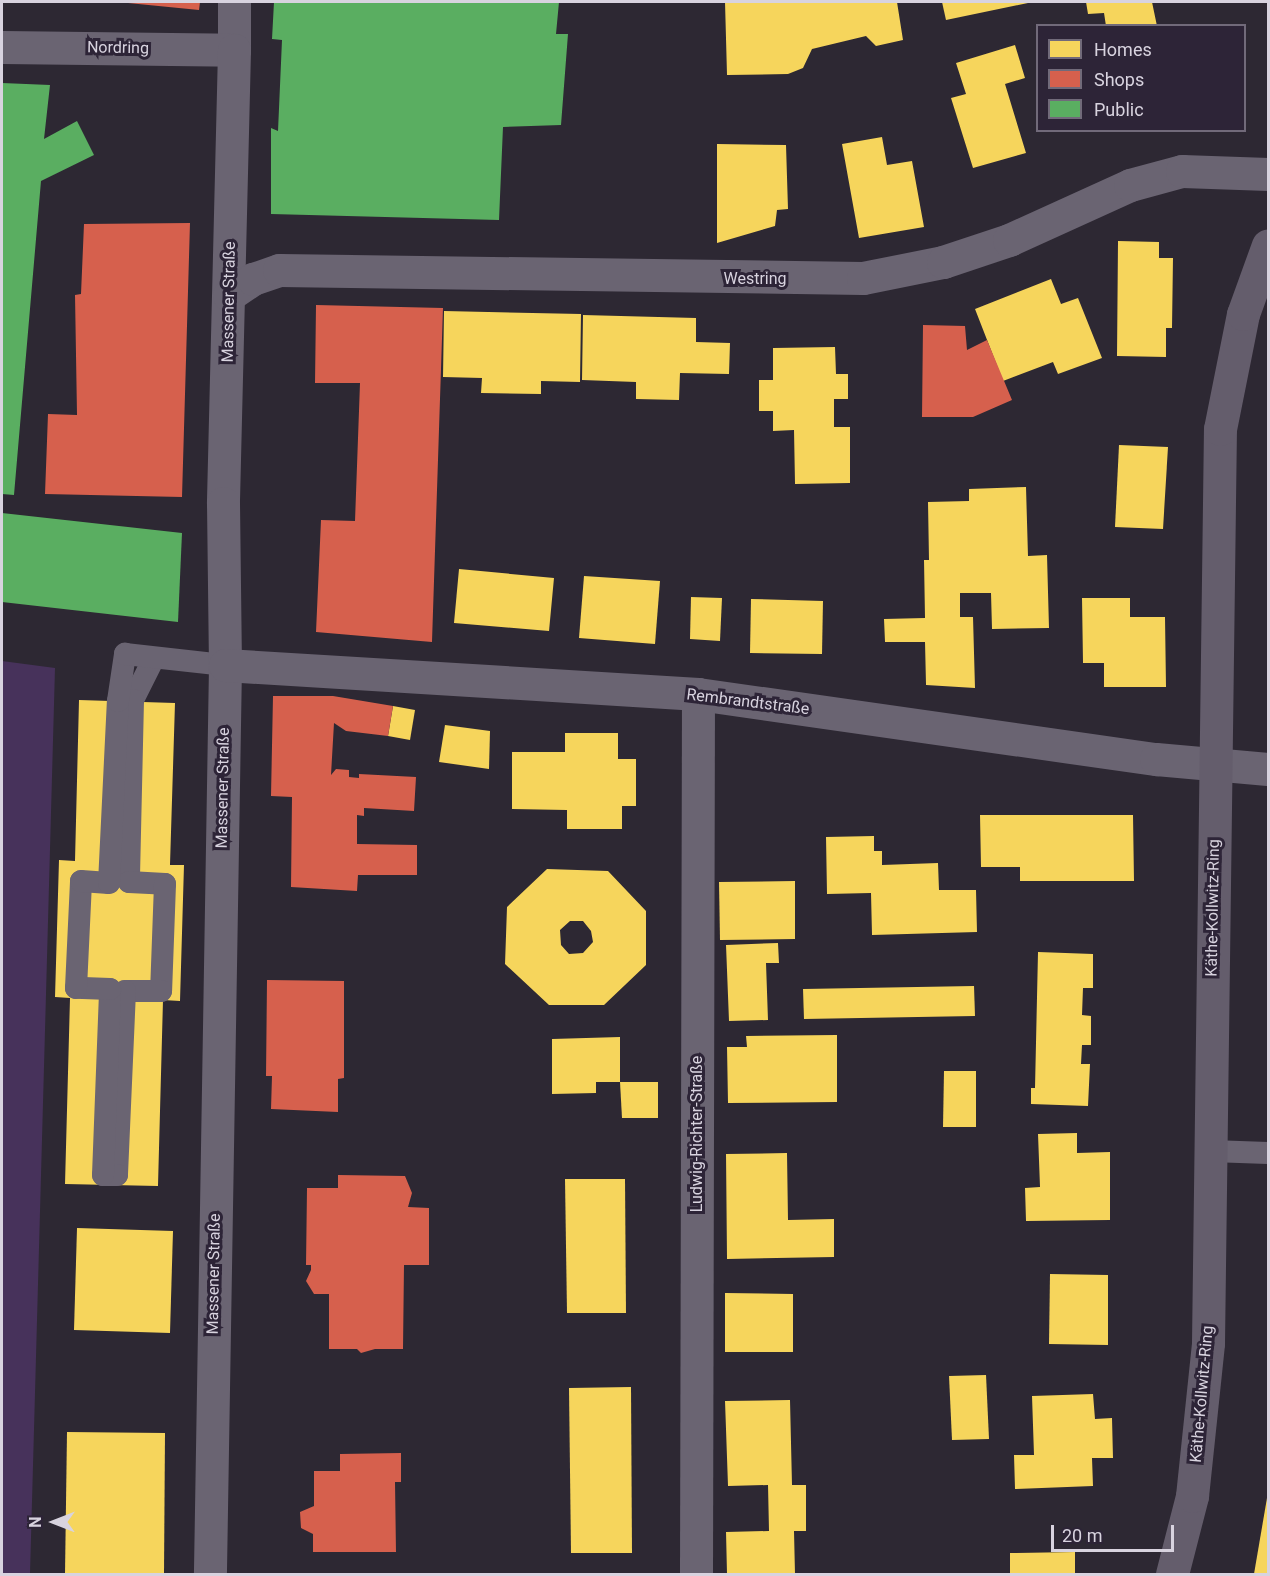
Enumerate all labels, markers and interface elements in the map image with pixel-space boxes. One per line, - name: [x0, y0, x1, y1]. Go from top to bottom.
- legend: [1036, 24, 1246, 132]
- street label: Nordring: [87, 38, 149, 58]
- text: Homes: [1094, 39, 1152, 60]
- text: Shops: [1094, 69, 1144, 90]
- text: Public: [1094, 99, 1144, 120]
- street label: Massener Straße: [218, 241, 240, 363]
- street label: Westring: [723, 269, 787, 289]
- street label: Rembrandtstraße: [686, 685, 810, 719]
- street label: Massener Straße: [212, 727, 234, 849]
- street label: Käthe-Kollwitz-Ring: [1202, 839, 1224, 977]
- street label: Ludwig-Richter-Straße: [687, 1056, 707, 1212]
- street label: Massener Straße: [203, 1213, 225, 1335]
- street label: Käthe-Kollwitz-Ring: [1186, 1325, 1218, 1463]
- north arrow: [24, 1492, 84, 1552]
- scale bar: [1054, 1513, 1177, 1551]
- text: N: [26, 1516, 45, 1528]
- text: 20 m: [1062, 1525, 1102, 1546]

